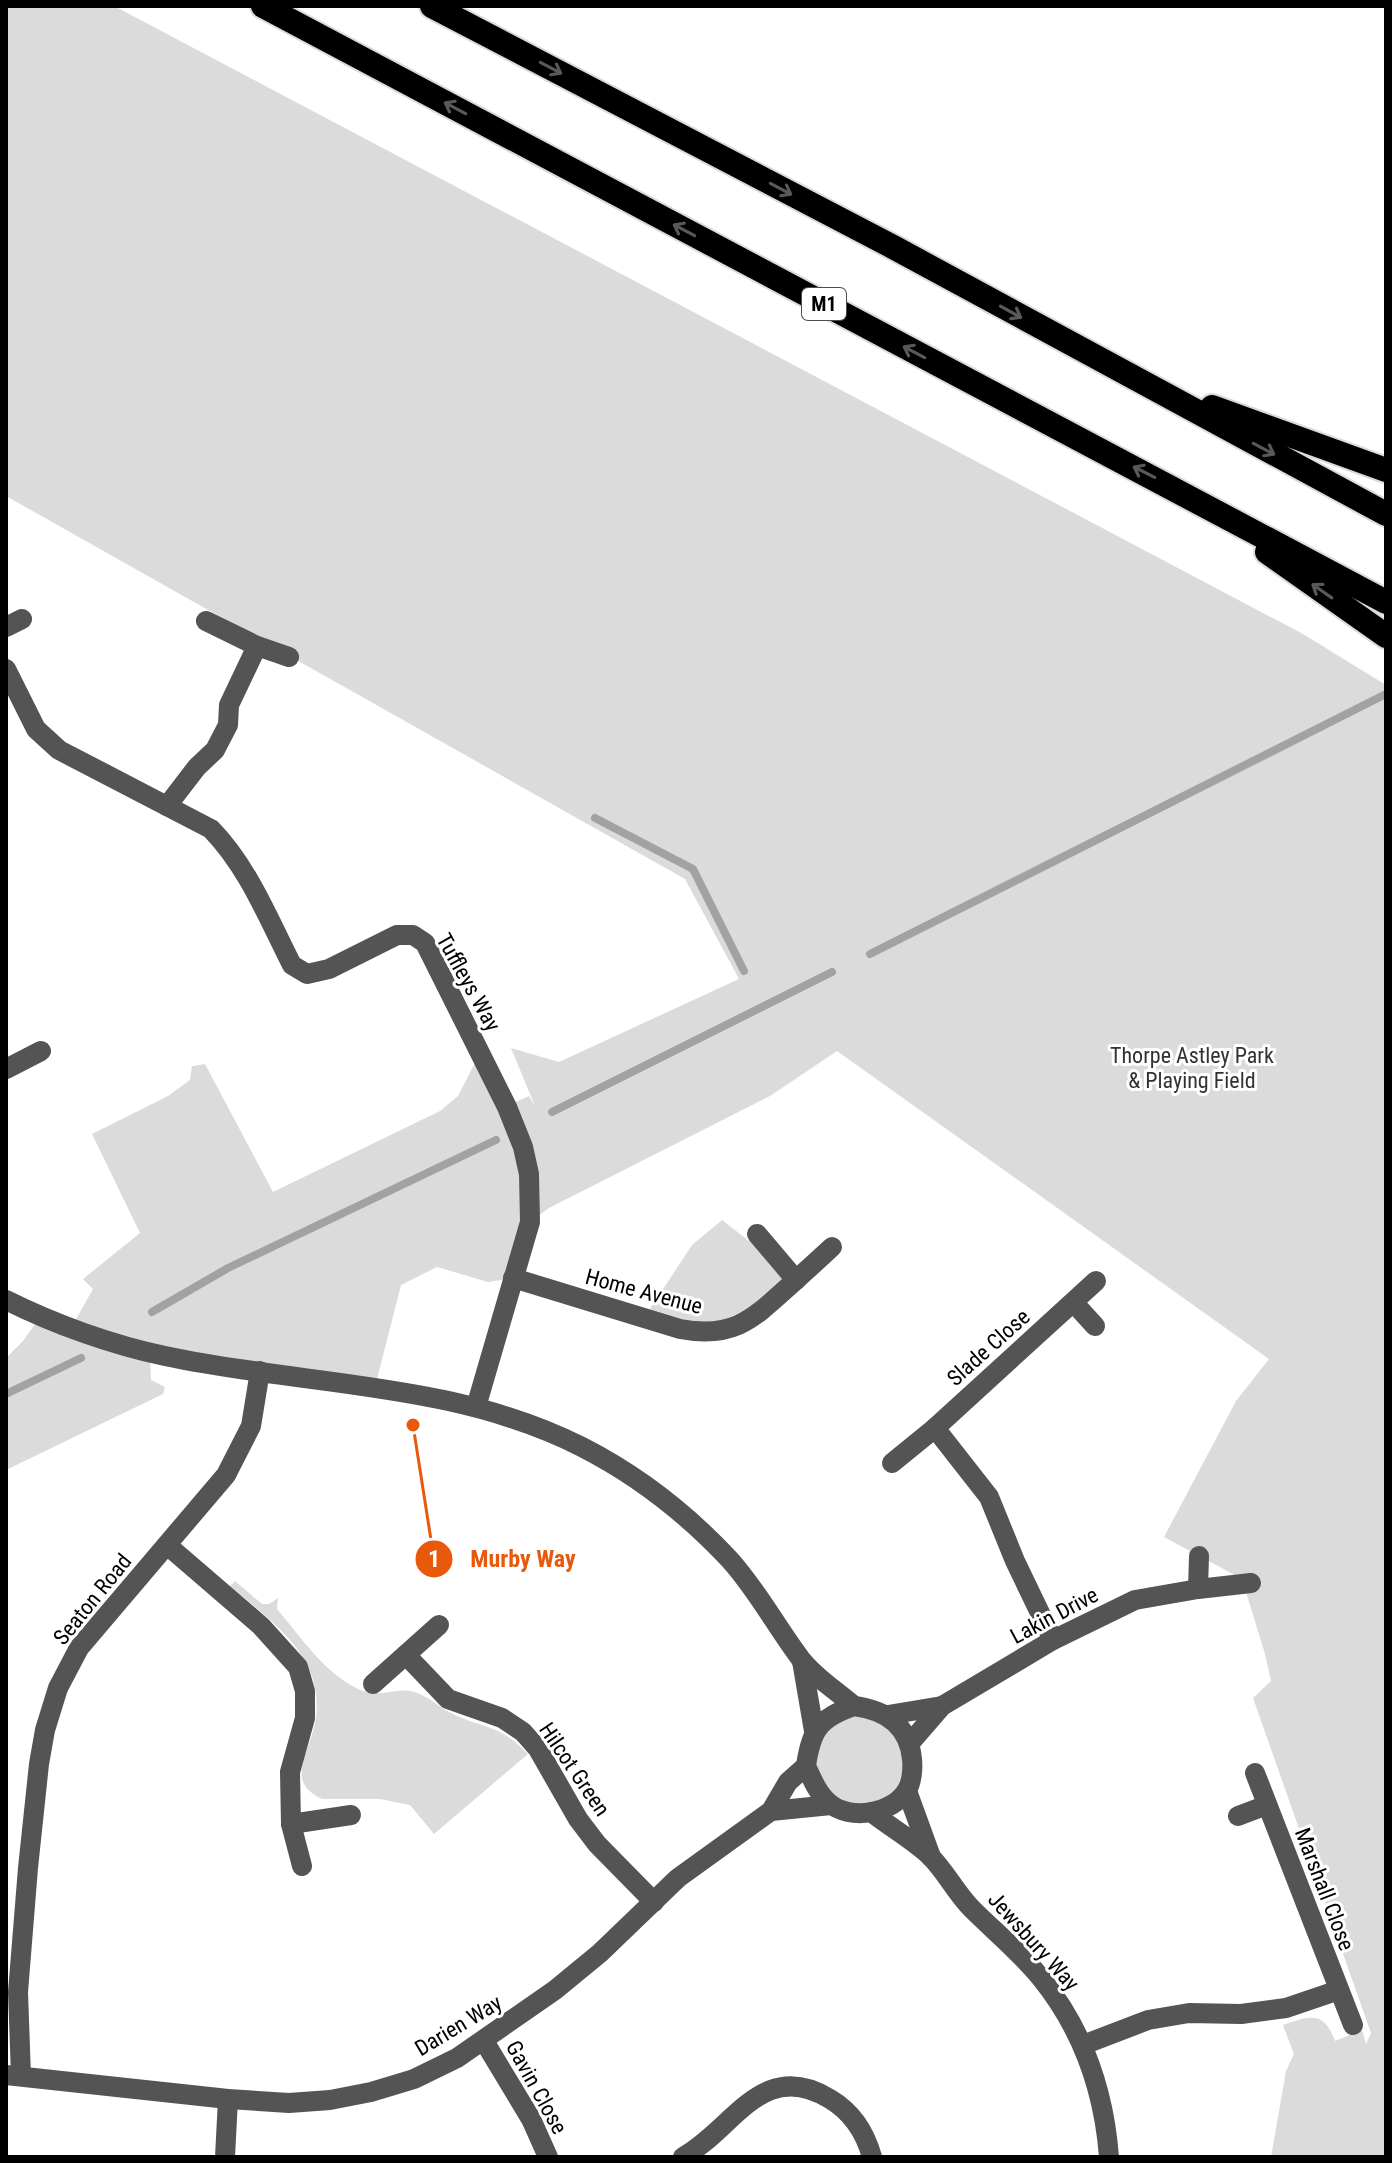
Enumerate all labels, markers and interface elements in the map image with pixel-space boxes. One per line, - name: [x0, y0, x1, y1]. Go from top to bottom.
- one-way arrow: [539, 61, 562, 77]
- one-way arrow: [443, 99, 467, 115]
- one-way arrow: [769, 181, 793, 197]
- one-way arrow: [673, 221, 697, 237]
- road number: M1: [802, 288, 846, 320]
- one-way arrow: [998, 304, 1022, 320]
- one-way arrow: [903, 343, 926, 359]
- one-way arrow: [1252, 441, 1275, 457]
- one-way arrow: [1133, 464, 1157, 480]
- one-way arrow: [1312, 583, 1334, 599]
- street label: Tuffleys Way: [431, 929, 506, 1035]
- park label: Thorpe Astley Park & Playing Field: [1110, 1043, 1274, 1093]
- street label: Home Avenue: [583, 1264, 705, 1319]
- street label: Slade Close: [942, 1304, 1035, 1391]
- callout: Murby Way: [414, 1535, 592, 1583]
- text: 1: [428, 1545, 440, 1573]
- text: Murby Way: [470, 1545, 576, 1573]
- street label: Seaton Road: [48, 1549, 137, 1650]
- street label: Lakin Drive: [1006, 1582, 1102, 1649]
- street label: Hilcot Green: [534, 1718, 615, 1821]
- street label: Marshall Close: [1290, 1824, 1359, 1954]
- street label: Jewsbury Way: [983, 1887, 1084, 1996]
- street label: Darien Way: [410, 1990, 506, 2061]
- street label: Gavin Close: [501, 2036, 572, 2138]

